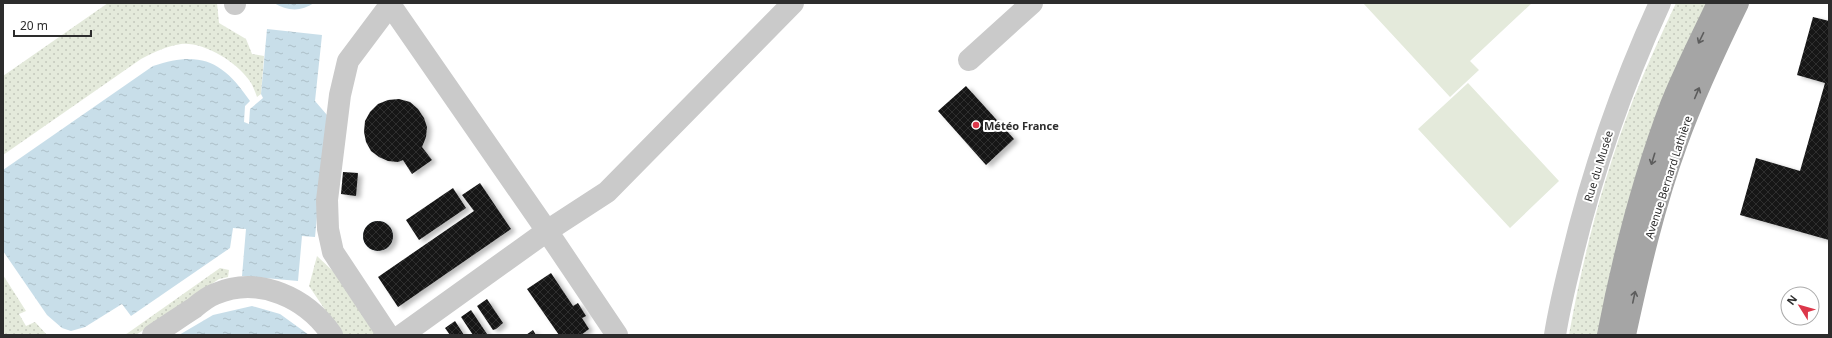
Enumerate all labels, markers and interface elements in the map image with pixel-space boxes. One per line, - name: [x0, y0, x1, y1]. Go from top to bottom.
- scale bar: [14, 12, 91, 38]
- text: 20 m: [20, 17, 48, 34]
- one-way arrow: [1697, 32, 1704, 44]
- one-way arrow: [1694, 87, 1701, 99]
- street label: Avenue Bernard Lathière: [1641, 114, 1695, 240]
- place label: Météo France: [984, 118, 1059, 133]
- marker: Météo France: [971, 120, 981, 130]
- street label: Rue du Musée: [1580, 129, 1616, 203]
- one-way arrow: [1649, 152, 1656, 165]
- north arrow: [1780, 286, 1820, 326]
- one-way arrow: [1630, 291, 1638, 304]
- text: N: [1783, 292, 1800, 308]

